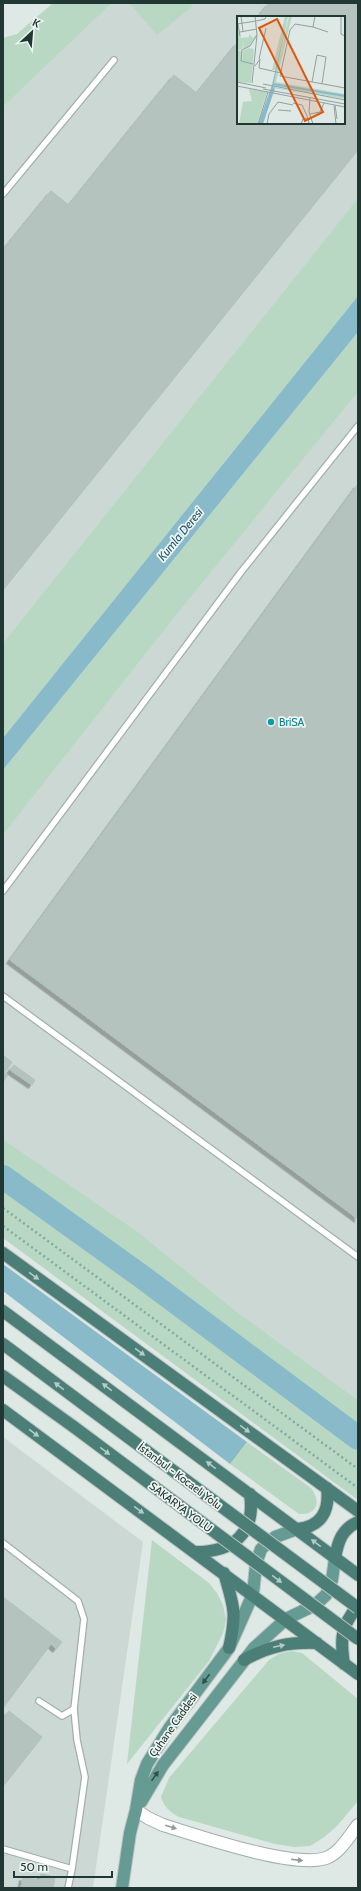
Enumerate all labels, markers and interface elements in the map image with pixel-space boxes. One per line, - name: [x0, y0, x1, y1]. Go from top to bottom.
- north arrow: [12, 12, 52, 52]
- text: K: [30, 15, 43, 31]
- inset map: [237, 16, 345, 124]
- water label: Kumla Deresi: [154, 504, 206, 563]
- place label: BriSA: [279, 715, 305, 729]
- marker: BriSA: [266, 717, 276, 727]
- one-way arrow: [29, 1272, 40, 1280]
- one-way arrow: [134, 1348, 145, 1356]
- one-way arrow: [53, 1382, 64, 1390]
- one-way arrow: [102, 1383, 113, 1391]
- one-way arrow: [240, 1425, 250, 1433]
- one-way arrow: [29, 1429, 40, 1437]
- street label: İstanbul - Kocaeli Yolu: [135, 1440, 225, 1512]
- one-way arrow: [100, 1447, 111, 1455]
- one-way arrow: [206, 1461, 217, 1469]
- street label: SAKARYA YOLU: [147, 1479, 215, 1535]
- one-way arrow: [134, 1506, 144, 1514]
- one-way arrow: [310, 1539, 321, 1547]
- one-way arrow: [272, 1574, 282, 1582]
- one-way arrow: [273, 1642, 286, 1648]
- one-way arrow: [201, 1674, 210, 1685]
- street label: Çuhane Caddesi: [146, 1690, 200, 1760]
- one-way arrow: [151, 1771, 159, 1781]
- one-way arrow: [165, 1824, 177, 1830]
- scale bar: [14, 1853, 112, 1879]
- one-way arrow: [291, 1857, 303, 1863]
- text: 50 m: [20, 1859, 48, 1874]

